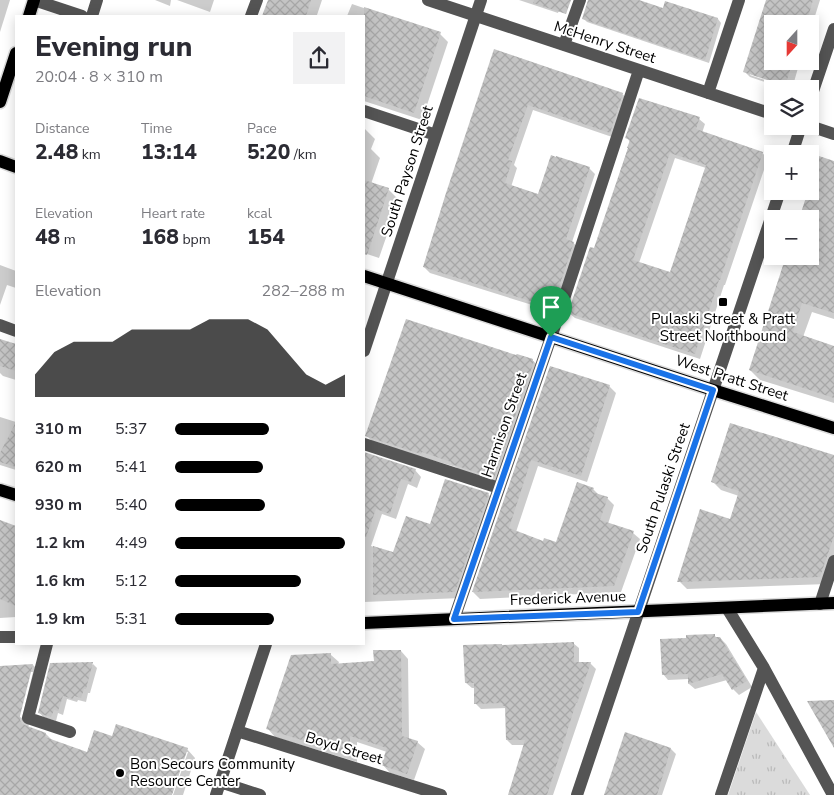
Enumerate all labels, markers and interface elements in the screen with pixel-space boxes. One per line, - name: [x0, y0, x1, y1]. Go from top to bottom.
- north arrow: [764, 15, 819, 70]
- map controls: [764, 15, 819, 265]
- street label: McHenry Street: [552, 16, 659, 68]
- text: Evening run: [35, 28, 192, 66]
- button: share: [293, 32, 345, 84]
- text: 20:04 · 8 × 310 m: [35, 66, 163, 88]
- button: layers: [764, 80, 819, 135]
- street label: South Payson Street: [376, 102, 438, 239]
- text: Distance: [35, 119, 89, 138]
- text: Time: [141, 119, 172, 138]
- text: Pace: [247, 119, 277, 138]
- text: 2.48: [35, 138, 78, 166]
- text: 13:14: [141, 138, 197, 166]
- text: 5:20: [247, 138, 290, 166]
- text: km: [78, 145, 101, 164]
- text: /km: [290, 145, 317, 164]
- button: +: [764, 145, 819, 200]
- text: Elevation: [35, 204, 93, 223]
- text: Heart rate: [141, 204, 205, 223]
- text: kcal: [247, 204, 272, 223]
- button: −: [764, 210, 819, 265]
- text: 48: [35, 223, 60, 251]
- text: 168: [141, 223, 179, 251]
- text: 154: [247, 223, 285, 251]
- text: m: [60, 230, 76, 249]
- text: bpm: [179, 230, 211, 249]
- text: Elevation: [35, 280, 101, 302]
- text: 282–288 m: [262, 280, 345, 302]
- pin: [530, 286, 572, 337]
- icon: arrive: [537, 293, 565, 321]
- marker: Pulaski Street & Pratt Street Northbound: [717, 296, 729, 308]
- place label: Pulaski Street & Pratt Street Northbound: [651, 309, 796, 346]
- street label: West Pratt Street: [673, 350, 792, 406]
- street label: Harmison Street: [477, 369, 532, 480]
- text: 310 m: [35, 418, 82, 440]
- text: 5:37: [115, 418, 147, 440]
- street label: South Pulaski Street: [631, 419, 695, 556]
- text: 620 m: [35, 456, 82, 478]
- text: 5:41: [115, 456, 147, 478]
- text: 930 m: [35, 494, 82, 516]
- text: 5:40: [115, 494, 147, 516]
- text: 1.2 km: [35, 532, 85, 554]
- text: 4:49: [115, 532, 147, 554]
- text: 1.6 km: [35, 570, 85, 592]
- text: 5:12: [115, 570, 147, 592]
- street label: Frederick Avenue: [510, 586, 626, 610]
- text: 1.9 km: [35, 608, 85, 630]
- text: 5:31: [115, 608, 147, 630]
- street label: Boyd Street: [303, 727, 386, 769]
- place label: Bon Secours Community Resource Center: [130, 754, 295, 791]
- marker: Bon Secours Community Resource Center: [114, 767, 126, 779]

